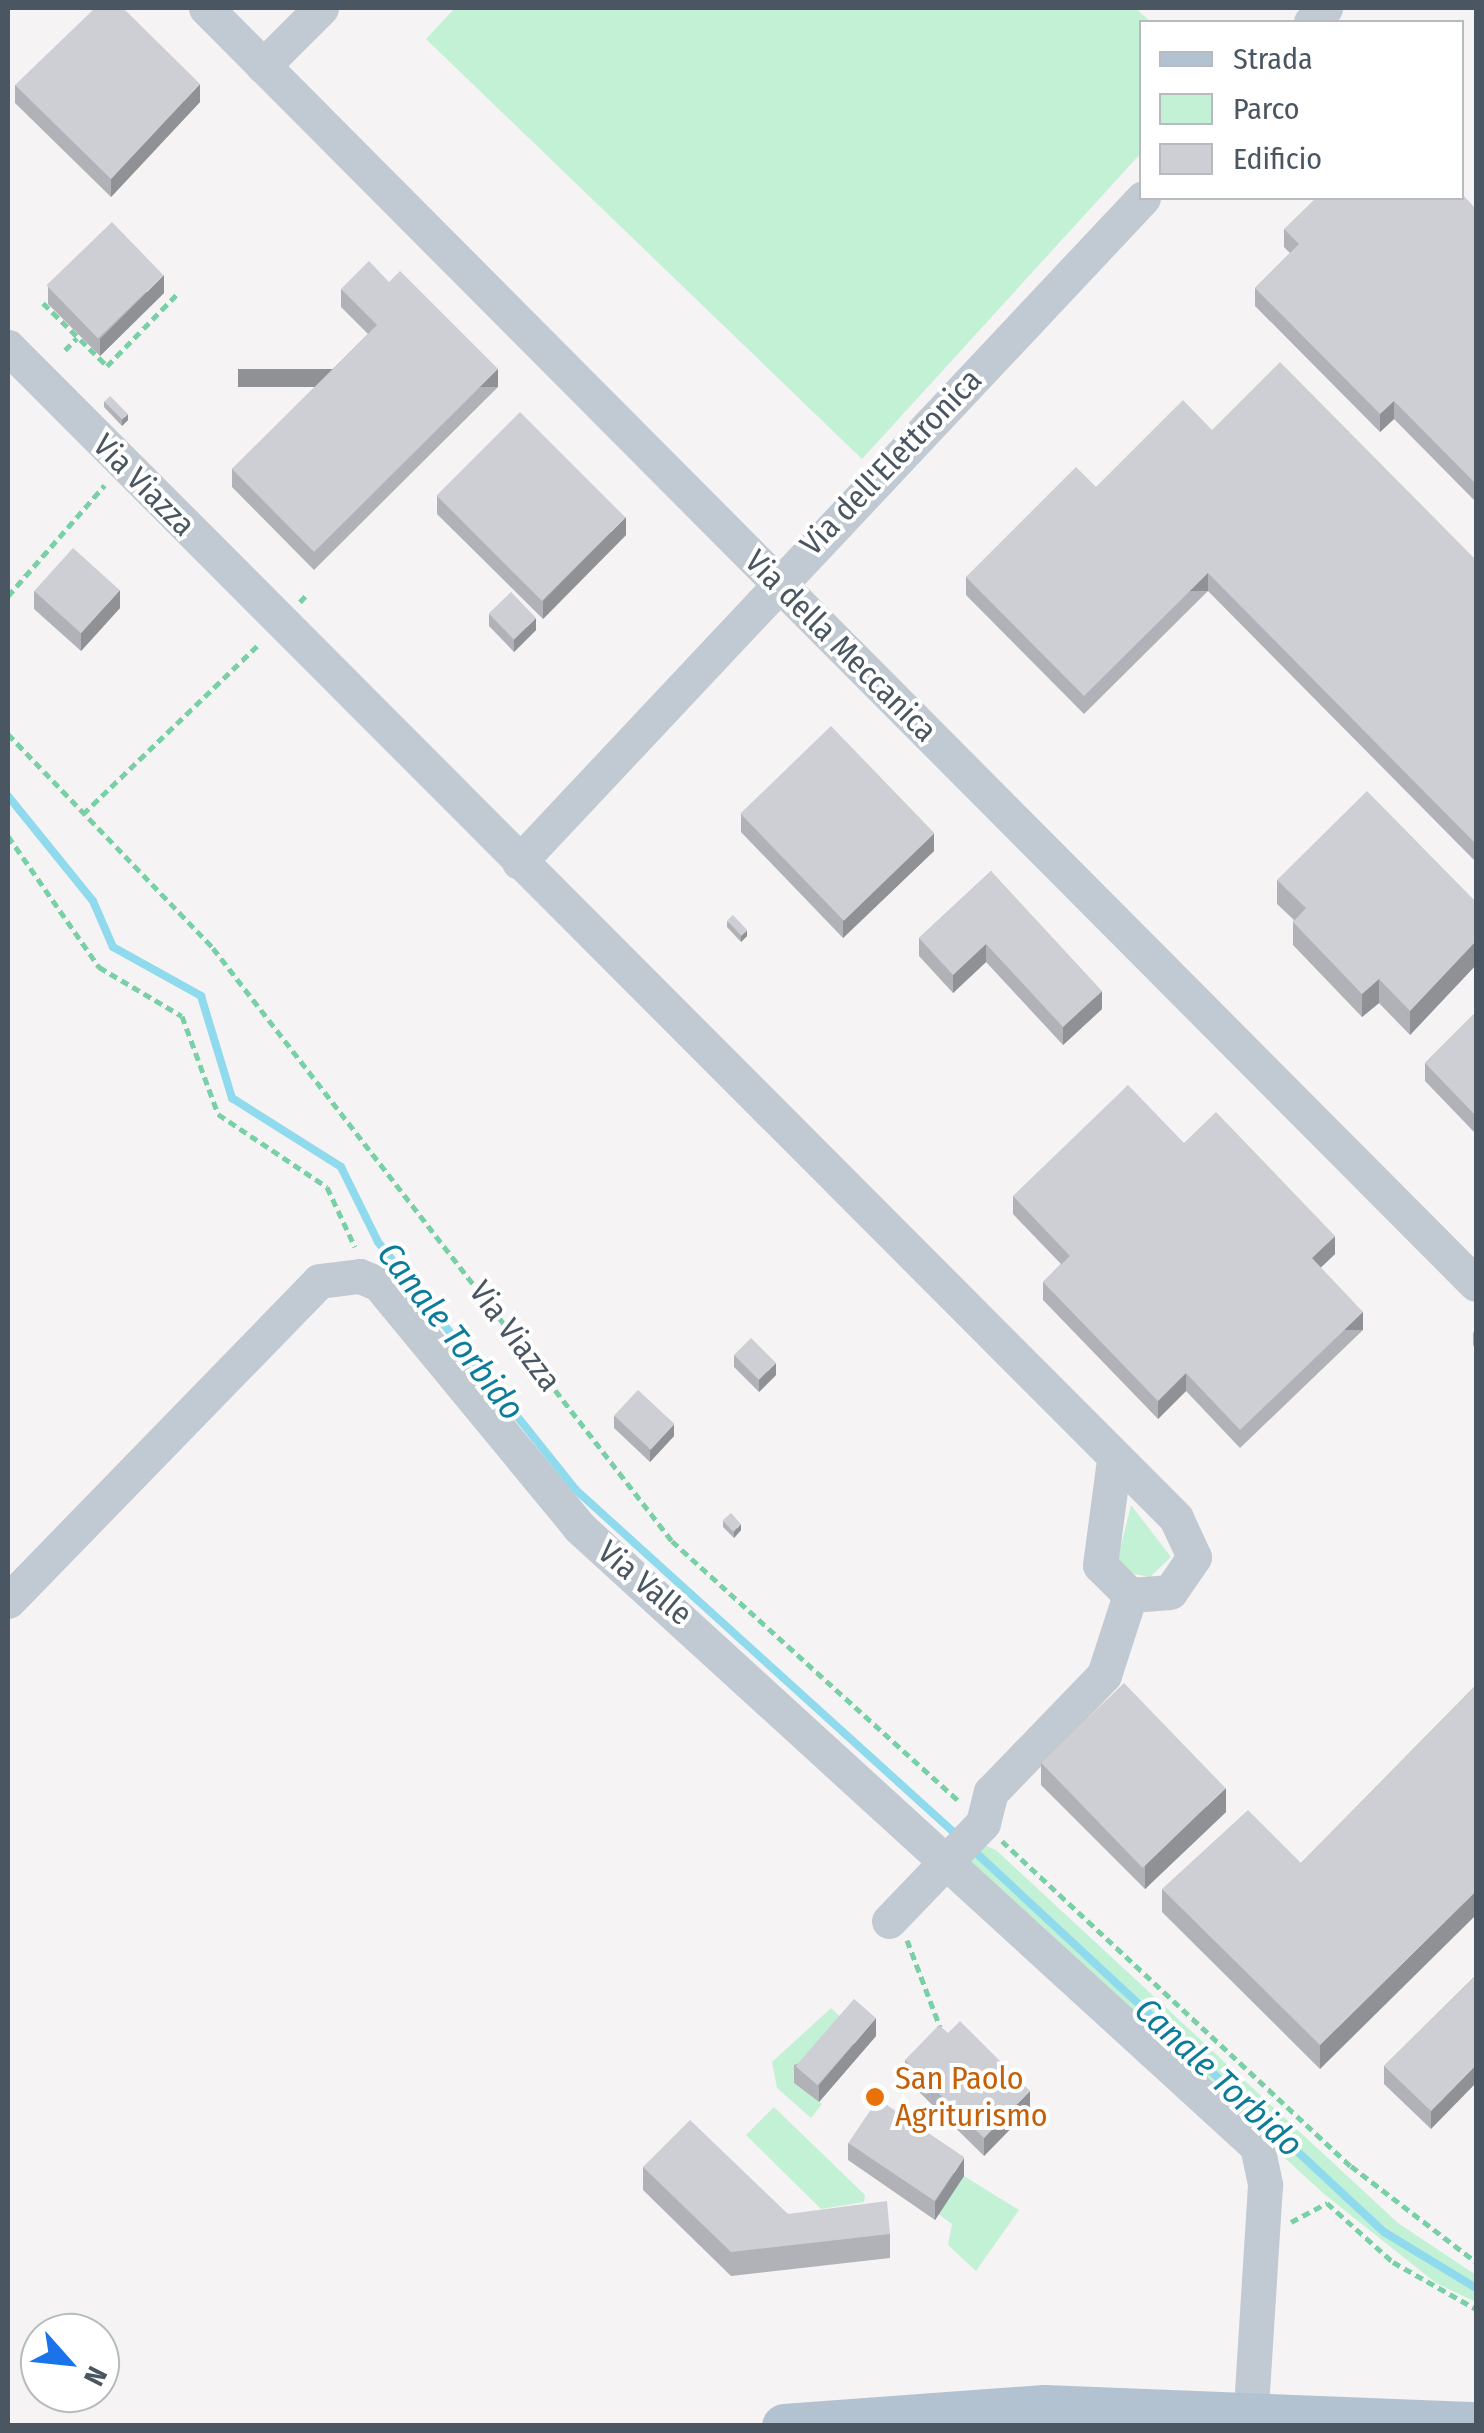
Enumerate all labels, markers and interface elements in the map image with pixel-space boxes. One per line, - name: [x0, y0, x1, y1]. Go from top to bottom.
- legend: [1139, 20, 1464, 200]
- text: Strada: [1233, 41, 1313, 77]
- text: Parco: [1233, 91, 1300, 127]
- text: Edificio: [1233, 141, 1322, 177]
- street label: Via dell'Elettronica: [792, 361, 990, 563]
- street label: Via Viazza: [85, 426, 203, 544]
- street label: Via della Meccanica: [737, 542, 945, 750]
- water label: Canale Torbido: [369, 1234, 533, 1428]
- street label: Via Viazza: [461, 1273, 569, 1399]
- street label: Via Valle: [590, 1533, 700, 1633]
- water label: Canale Torbido: [1126, 1989, 1312, 2165]
- place label: San Paolo Agriturismo: [895, 2060, 1048, 2135]
- marker: San Paolo Agriturismo: [864, 2086, 886, 2108]
- north arrow: [20, 2313, 120, 2413]
- text: N: [77, 2361, 114, 2391]

